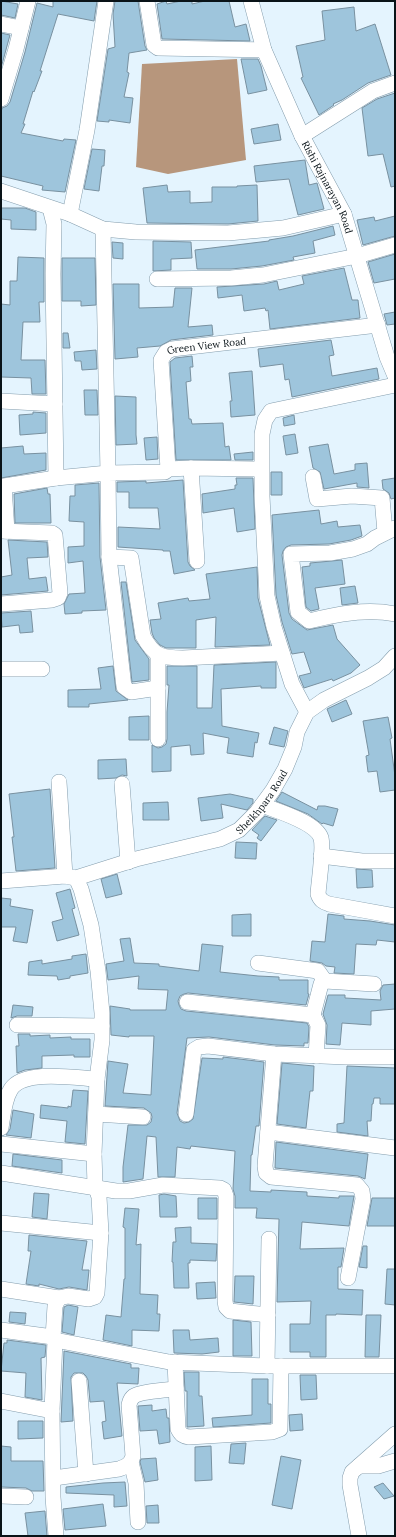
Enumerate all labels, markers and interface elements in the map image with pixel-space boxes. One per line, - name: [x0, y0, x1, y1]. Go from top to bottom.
- street label: Rishi Rajnarayan Road: [299, 138, 356, 235]
- street label: Green View Road: [164, 334, 247, 357]
- street label: Sheikhpara Road: [233, 767, 290, 836]

